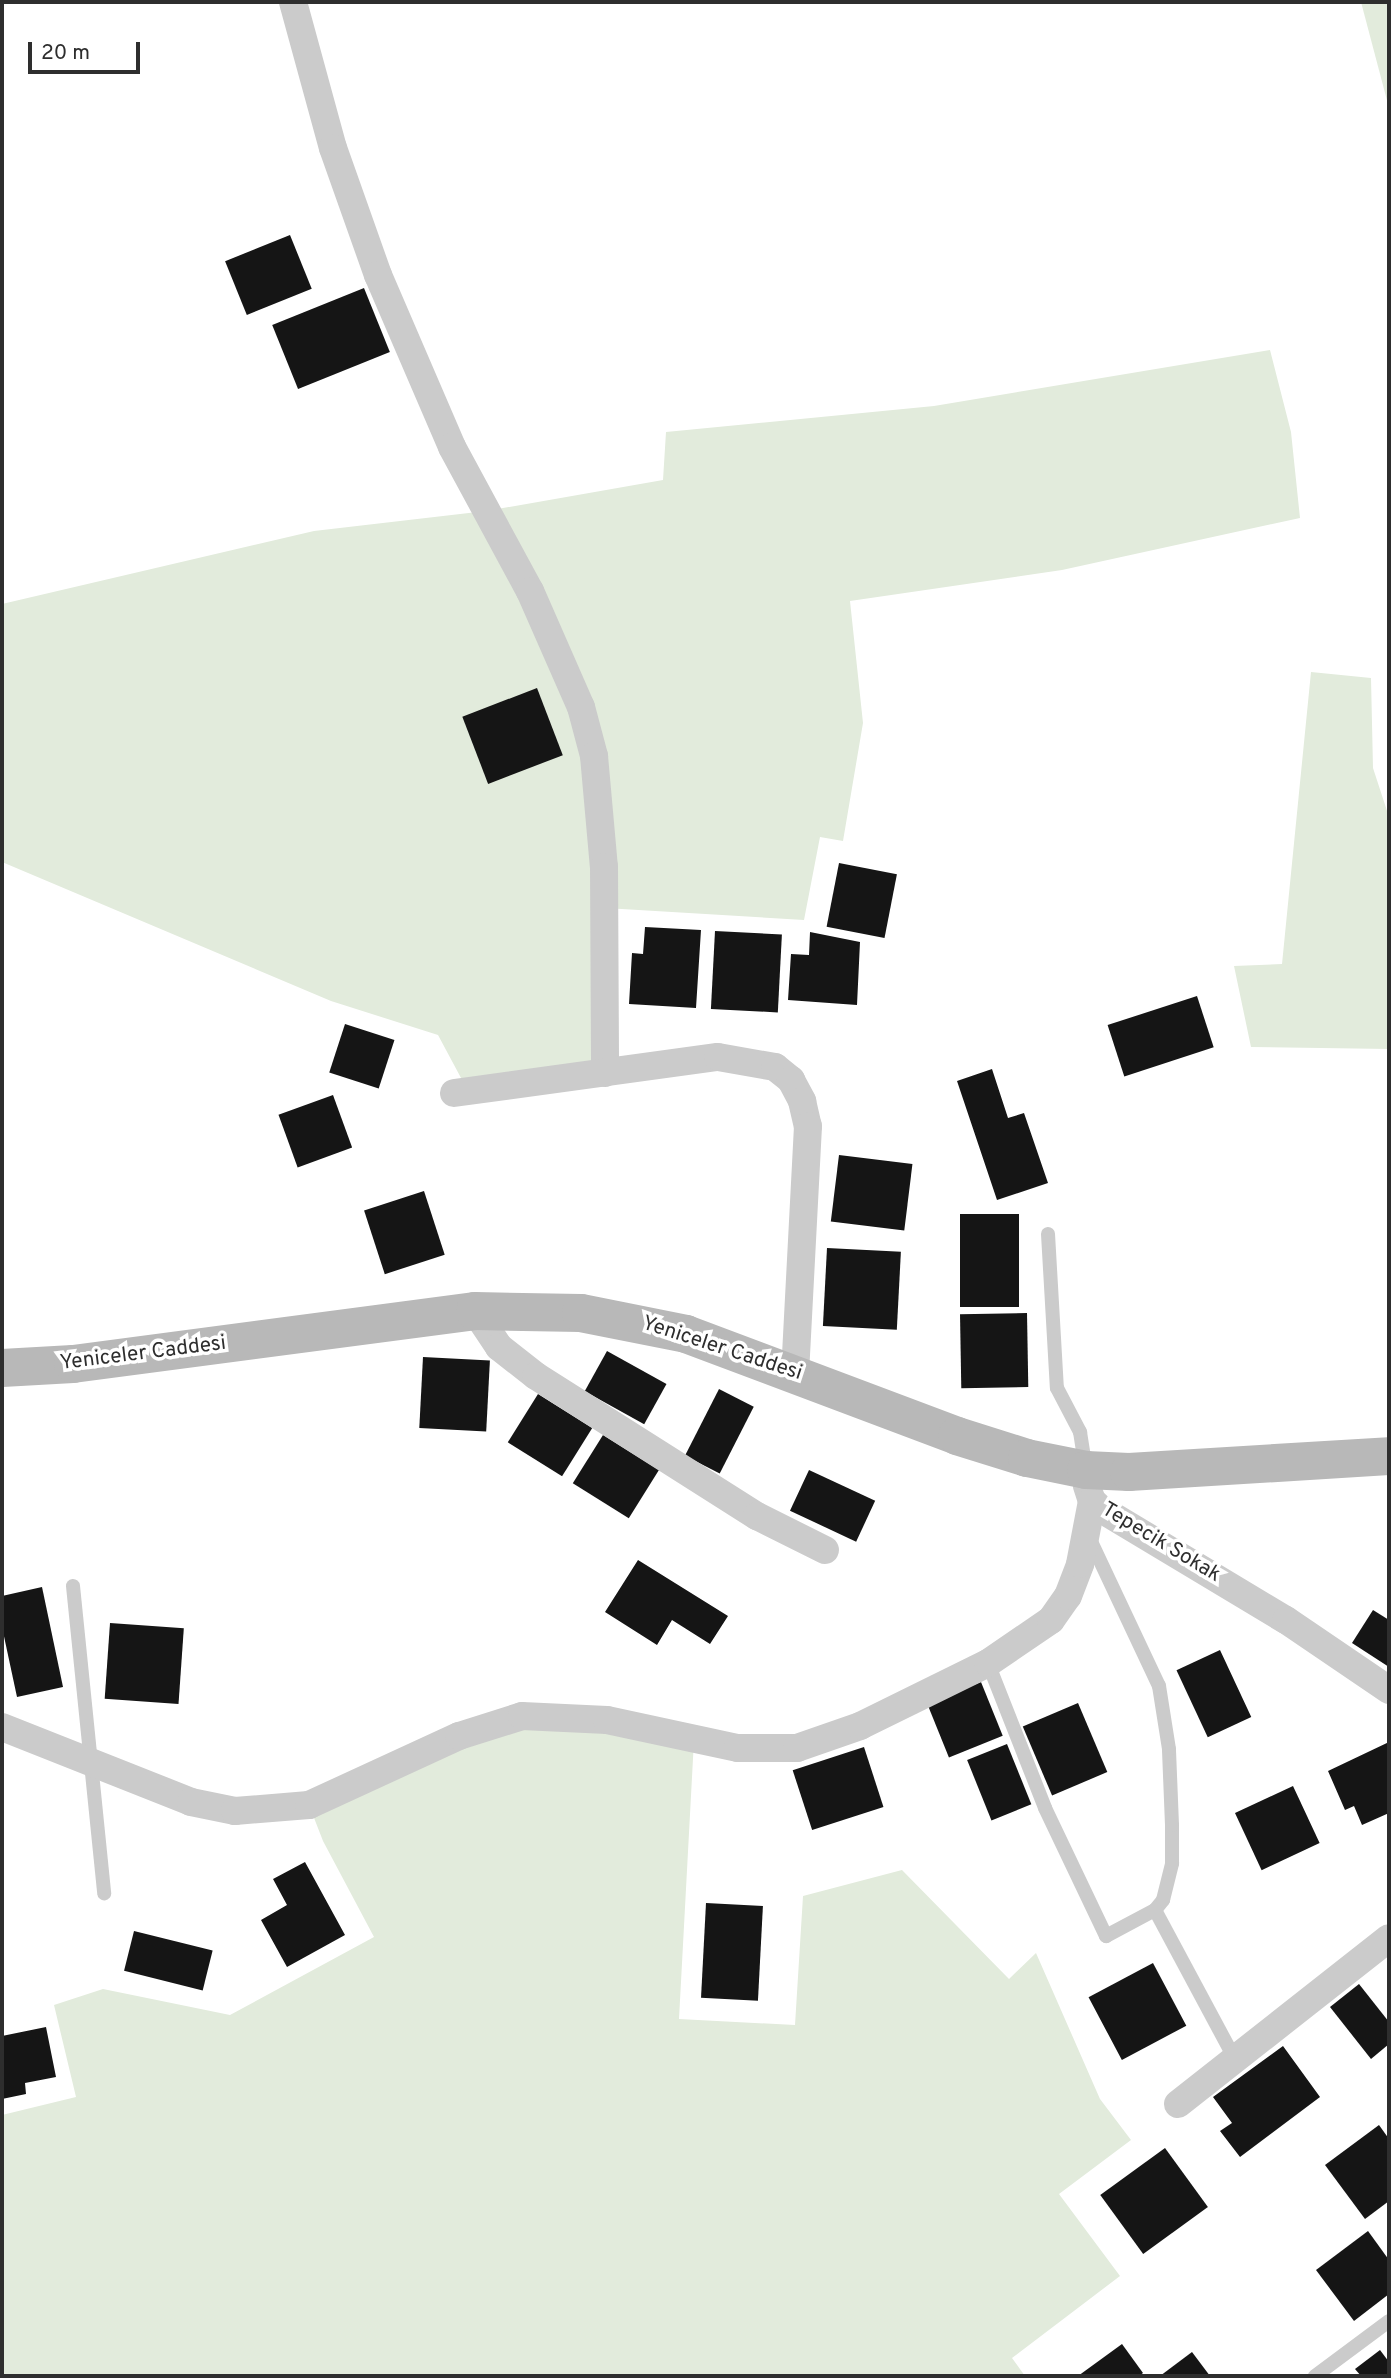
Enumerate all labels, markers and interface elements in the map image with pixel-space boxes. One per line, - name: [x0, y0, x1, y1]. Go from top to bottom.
- scale bar: [32, 28, 144, 72]
- text: 20 m: [41, 40, 90, 67]
- street label: Yeniceler Caddesi: [639, 1311, 805, 1387]
- street label: Yeniceler Caddesi: [59, 1331, 227, 1377]
- street label: Tepecik Sokak: [1097, 1498, 1225, 1588]

